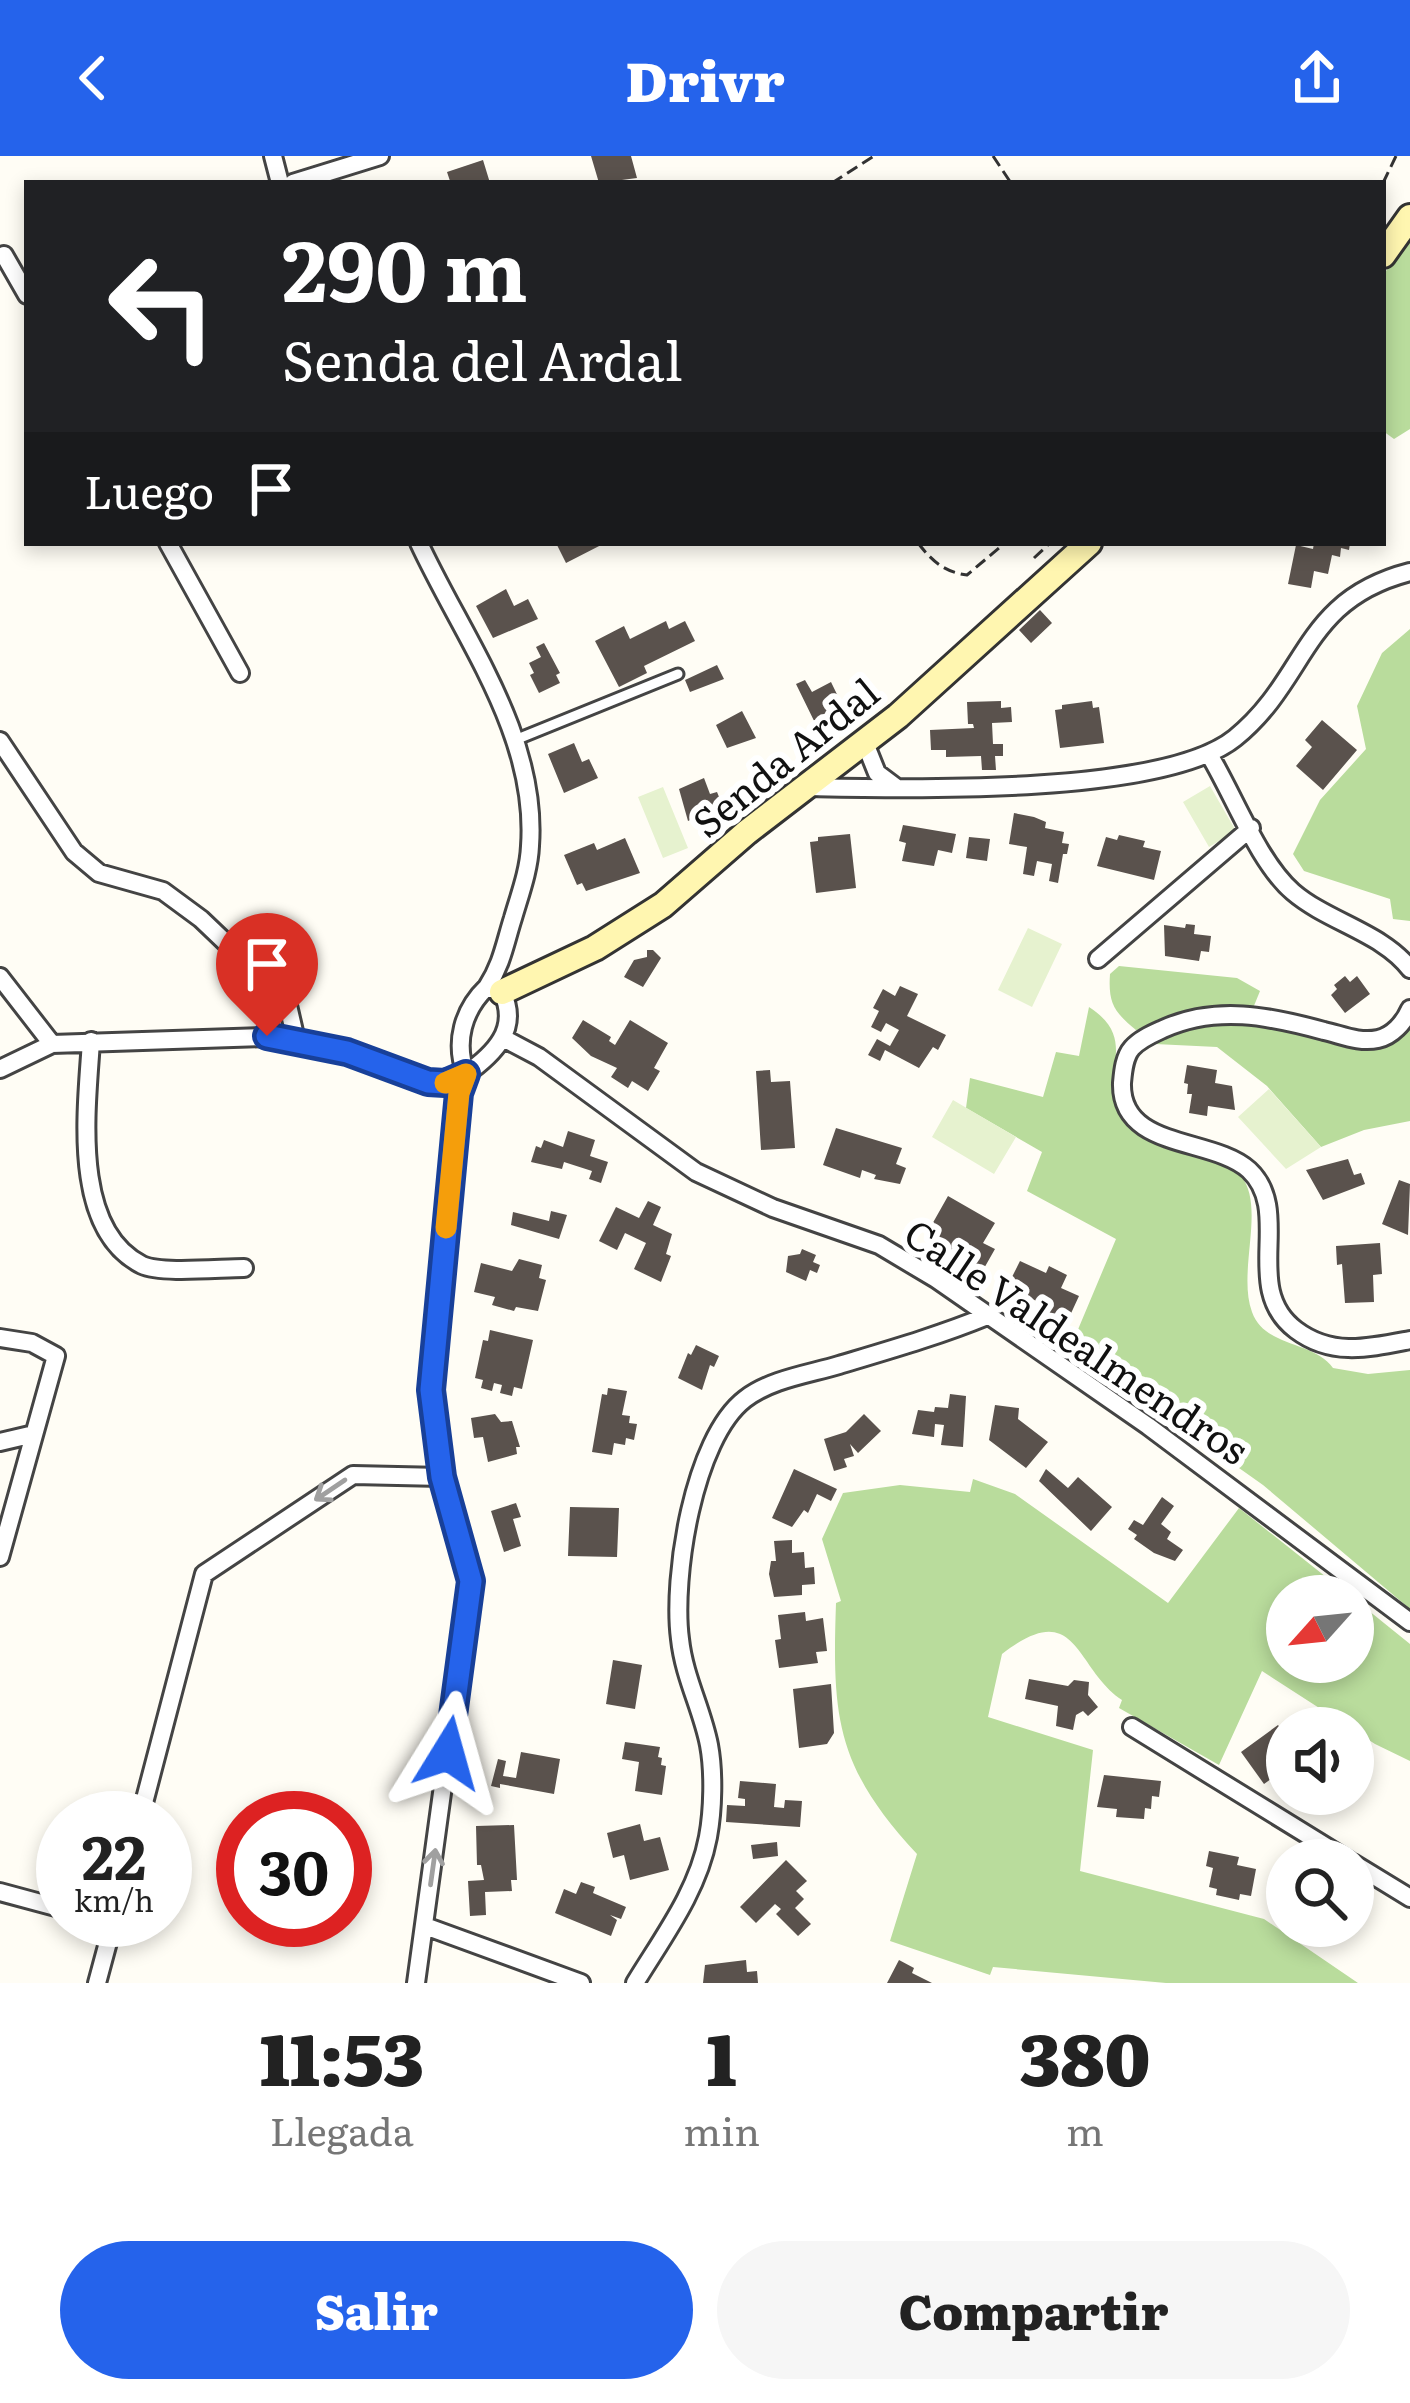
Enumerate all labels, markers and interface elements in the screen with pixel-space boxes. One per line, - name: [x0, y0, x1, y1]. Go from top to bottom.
- text: Drivr: [625, 38, 785, 119]
- icon: back: [60, 45, 126, 111]
- icon: share: [1284, 45, 1350, 111]
- text: 290 m: [282, 203, 528, 328]
- icon: left: [84, 228, 240, 384]
- text: Senda del Ardal: [282, 317, 683, 398]
- text: Luego: [84, 456, 214, 523]
- icon: arrive: [238, 456, 304, 522]
- street label: Senda Ardal: [678, 662, 890, 849]
- pin: [216, 913, 318, 1036]
- icon: arrive: [234, 931, 300, 997]
- street label: Calle Valdealmendros: [894, 1203, 1261, 1476]
- one-way arrow: [313, 1478, 347, 1503]
- north arrow: [1266, 1575, 1374, 1683]
- map controls: [1266, 1575, 1374, 1947]
- position arrow: [385, 1690, 511, 1816]
- button: sound: [1266, 1707, 1374, 1815]
- speed limit sign: 30: [216, 1791, 372, 1947]
- text: 22: [82, 1809, 146, 1898]
- button: search: [1266, 1839, 1374, 1947]
- one-way arrow: [422, 1848, 445, 1887]
- text: km/h: [74, 1877, 154, 1921]
- text: 11:53: [260, 2001, 424, 2108]
- text: 1: [707, 2001, 737, 2108]
- text: 380: [1020, 2001, 1150, 2108]
- text: Llegada: [270, 2100, 414, 2158]
- text: min: [683, 2100, 760, 2158]
- text: m: [1066, 2100, 1104, 2158]
- button: Salir: [60, 2241, 693, 2379]
- button: Compartir: [717, 2241, 1350, 2379]

